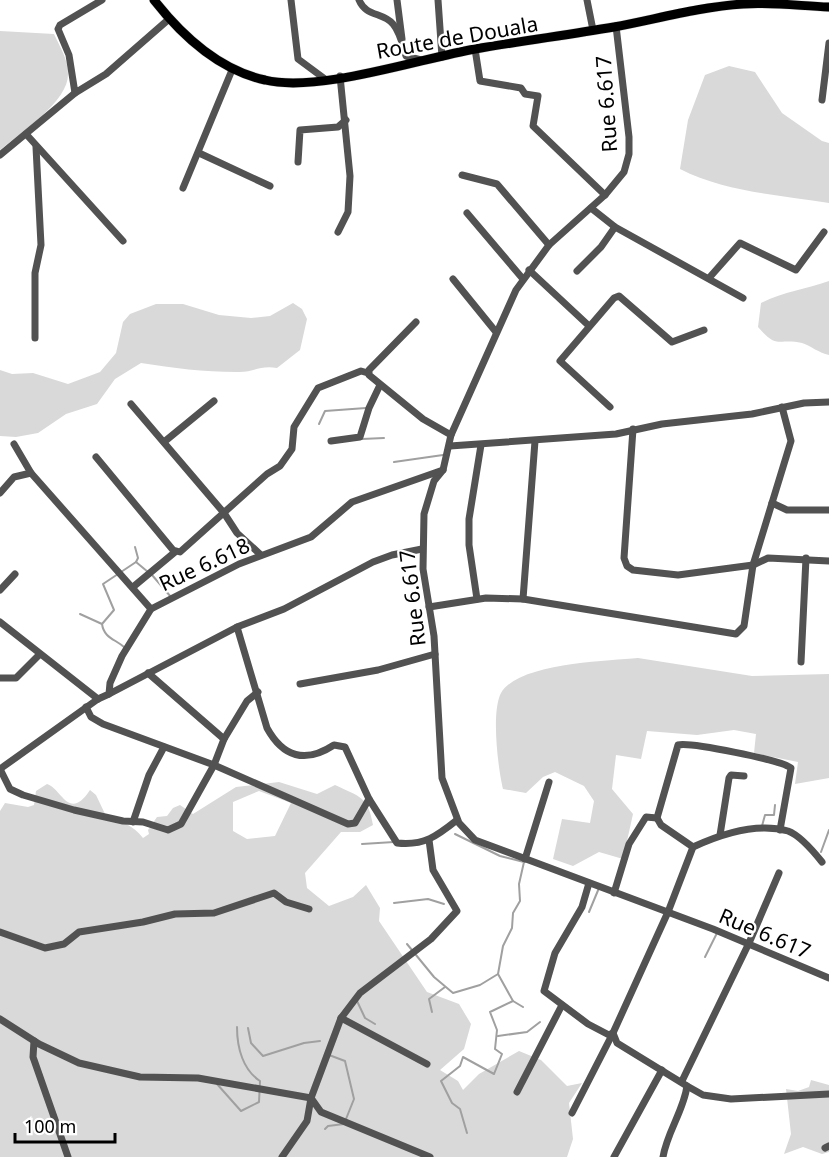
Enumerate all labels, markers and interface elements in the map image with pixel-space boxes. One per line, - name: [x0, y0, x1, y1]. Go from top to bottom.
- street label: Route de Douala: [374, 9, 540, 65]
- street label: Rue 6.617: [589, 55, 623, 153]
- street label: Rue 6.618: [154, 531, 254, 597]
- street label: Rue 6.617: [392, 548, 432, 648]
- street label: Rue 6.617: [715, 901, 815, 965]
- scale bar: [15, 1106, 116, 1144]
- text: 100 m: [24, 1114, 76, 1138]

